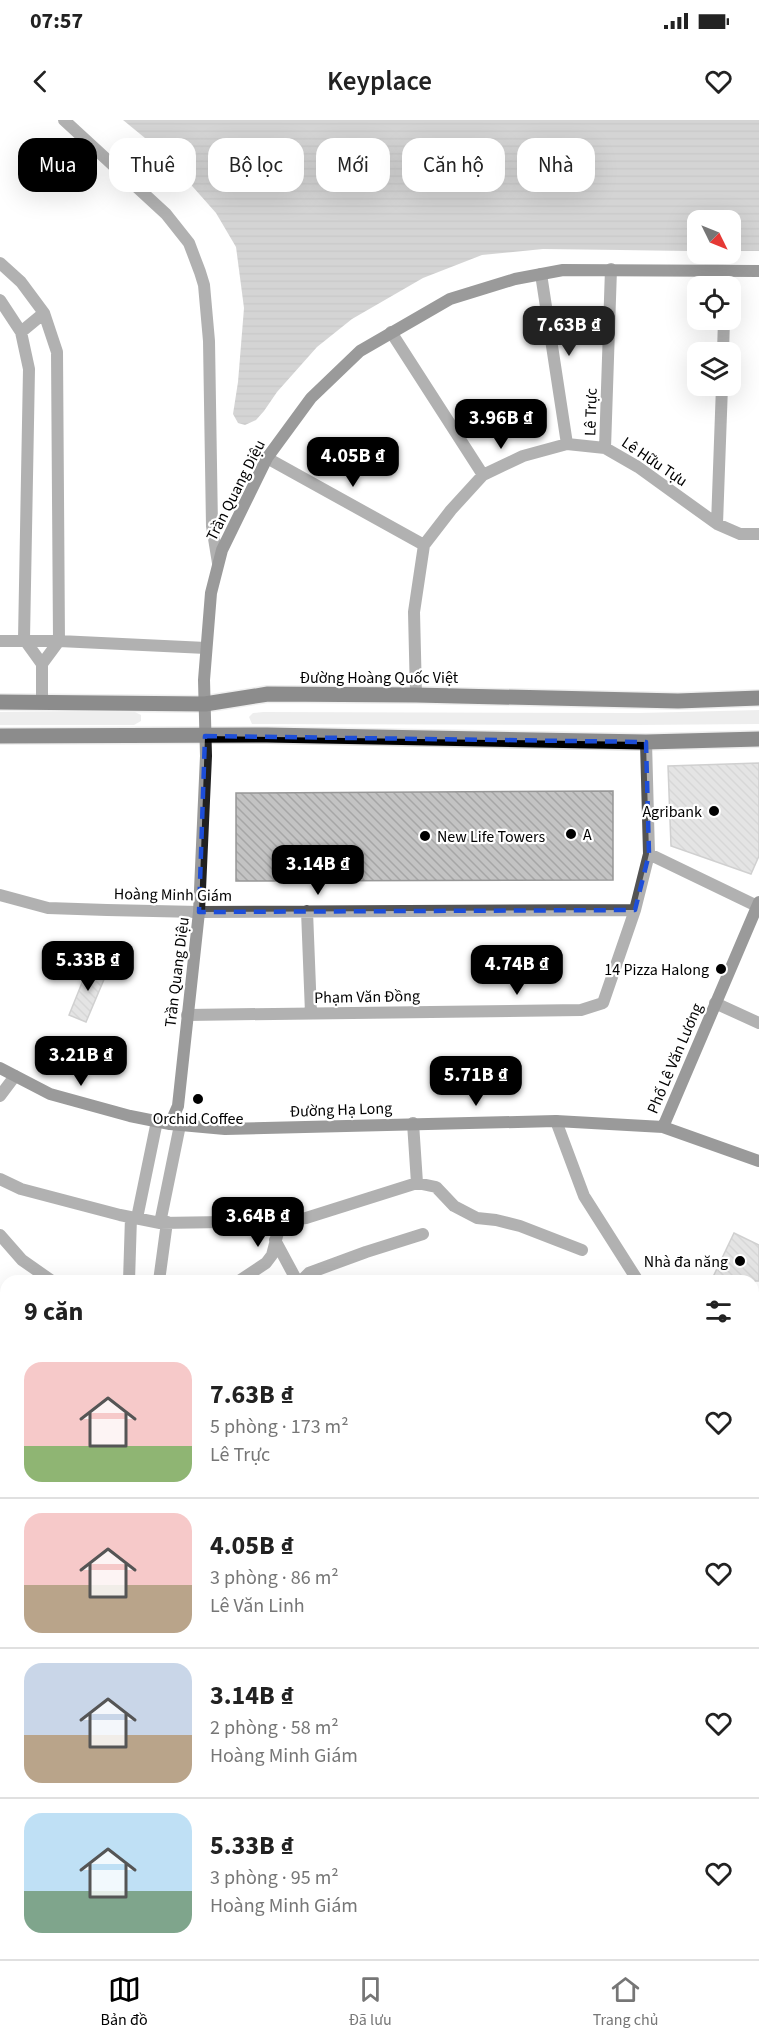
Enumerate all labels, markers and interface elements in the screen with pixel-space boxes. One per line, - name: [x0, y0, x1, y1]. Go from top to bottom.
- text: 07:57: [30, 5, 83, 37]
- text: Keyplace: [327, 62, 432, 101]
- icon: back: [24, 65, 57, 98]
- icon: heart: [702, 65, 735, 98]
- chip: Mua: [18, 138, 97, 192]
- chip: Thuê: [109, 138, 196, 192]
- chip: Bộ lọc: [208, 138, 304, 192]
- chip: Mới: [316, 138, 390, 192]
- chip: Căn hộ: [402, 138, 505, 192]
- chip: Nhà: [517, 138, 595, 192]
- north arrow: [687, 210, 741, 264]
- map controls: [687, 210, 741, 396]
- button: locate: [687, 276, 741, 330]
- pin: 7.63B ₫: [514, 306, 624, 357]
- text: 7.63B ₫: [537, 311, 601, 339]
- button: layers: [687, 342, 741, 396]
- street label: Lê Trực: [579, 388, 603, 436]
- pin: 3.96B ₫: [446, 399, 556, 450]
- text: 3.96B ₫: [469, 404, 533, 432]
- street label: Lê Hữu Tựu: [617, 432, 692, 492]
- street label: Trần Quang Diệu: [201, 436, 271, 545]
- pin: 4.05B ₫: [298, 437, 408, 488]
- text: 4.05B ₫: [321, 442, 385, 470]
- street label: Đường Hoàng Quốc Việt: [300, 667, 459, 689]
- place label: Agribank: [642, 801, 702, 823]
- marker: Agribank: [707, 804, 721, 818]
- place label: A: [583, 824, 592, 846]
- place label: New Life Towers: [437, 826, 545, 848]
- marker: A: [564, 827, 578, 841]
- marker: New Life Towers: [418, 829, 432, 843]
- pin: 3.14B ₫: [263, 845, 373, 896]
- text: 3.14B ₫: [286, 850, 350, 878]
- street label: Hoàng Minh Giám: [114, 883, 232, 907]
- street label: Trần Quang Diệu: [159, 916, 195, 1028]
- pin: 5.33B ₫: [33, 941, 143, 992]
- pin: 4.74B ₫: [462, 945, 572, 996]
- text: 5.33B ₫: [56, 946, 120, 974]
- text: 4.74B ₫: [485, 950, 549, 978]
- place label: 14 Pizza Halong: [604, 959, 709, 981]
- marker: 14 Pizza Halong: [714, 962, 728, 976]
- street label: Phạm Văn Đồng: [314, 985, 420, 1009]
- street label: Phố Lê Văn Lương: [642, 1000, 708, 1117]
- pin: 3.21B ₫: [26, 1036, 136, 1087]
- text: 3.21B ₫: [49, 1041, 113, 1069]
- pin: 5.71B ₫: [421, 1056, 531, 1107]
- text: 5.71B ₫: [444, 1061, 508, 1089]
- marker: Orchid Coffee: [191, 1092, 205, 1106]
- street label: Đường Hạ Long: [290, 1097, 393, 1123]
- place label: Orchid Coffee: [153, 1108, 243, 1130]
- pin: 3.64B ₫: [203, 1197, 313, 1248]
- text: 3.64B ₫: [226, 1202, 290, 1230]
- place label: Nhà đa năng: [644, 1251, 728, 1273]
- marker: Nhà đa năng: [733, 1254, 747, 1268]
- text: 9 căn: [24, 1293, 83, 1330]
- icon: filters: [702, 1295, 735, 1328]
- text: 7.63B ₫: [210, 1376, 294, 1413]
- icon: home: [72, 1386, 144, 1458]
- icon: heart: [702, 1406, 735, 1439]
- text: 5 phòng · 173 m²: [210, 1413, 349, 1441]
- text: Lê Trực: [210, 1441, 270, 1469]
- text: 4.05B ₫: [210, 1527, 294, 1564]
- icon: home: [72, 1537, 144, 1609]
- icon: heart: [702, 1557, 735, 1590]
- text: 3 phòng · 86 m²: [210, 1564, 339, 1592]
- text: Lê Văn Linh: [210, 1592, 305, 1620]
- text: 3.14B ₫: [210, 1677, 294, 1714]
- icon: home: [72, 1687, 144, 1759]
- icon: heart: [702, 1707, 735, 1740]
- text: 2 phòng · 58 m²: [210, 1714, 339, 1742]
- text: Hoàng Minh Giám: [210, 1742, 358, 1770]
- text: 5.33B ₫: [210, 1827, 294, 1864]
- icon: home: [72, 1837, 144, 1909]
- icon: heart: [702, 1857, 735, 1890]
- text: 3 phòng · 95 m²: [210, 1864, 339, 1892]
- text: Hoàng Minh Giám: [210, 1892, 358, 1920]
- tab: Bản đồ: [101, 1973, 148, 2031]
- tab: Đã lưu: [349, 1973, 392, 2031]
- tab: Trang chủ: [593, 1973, 658, 2031]

